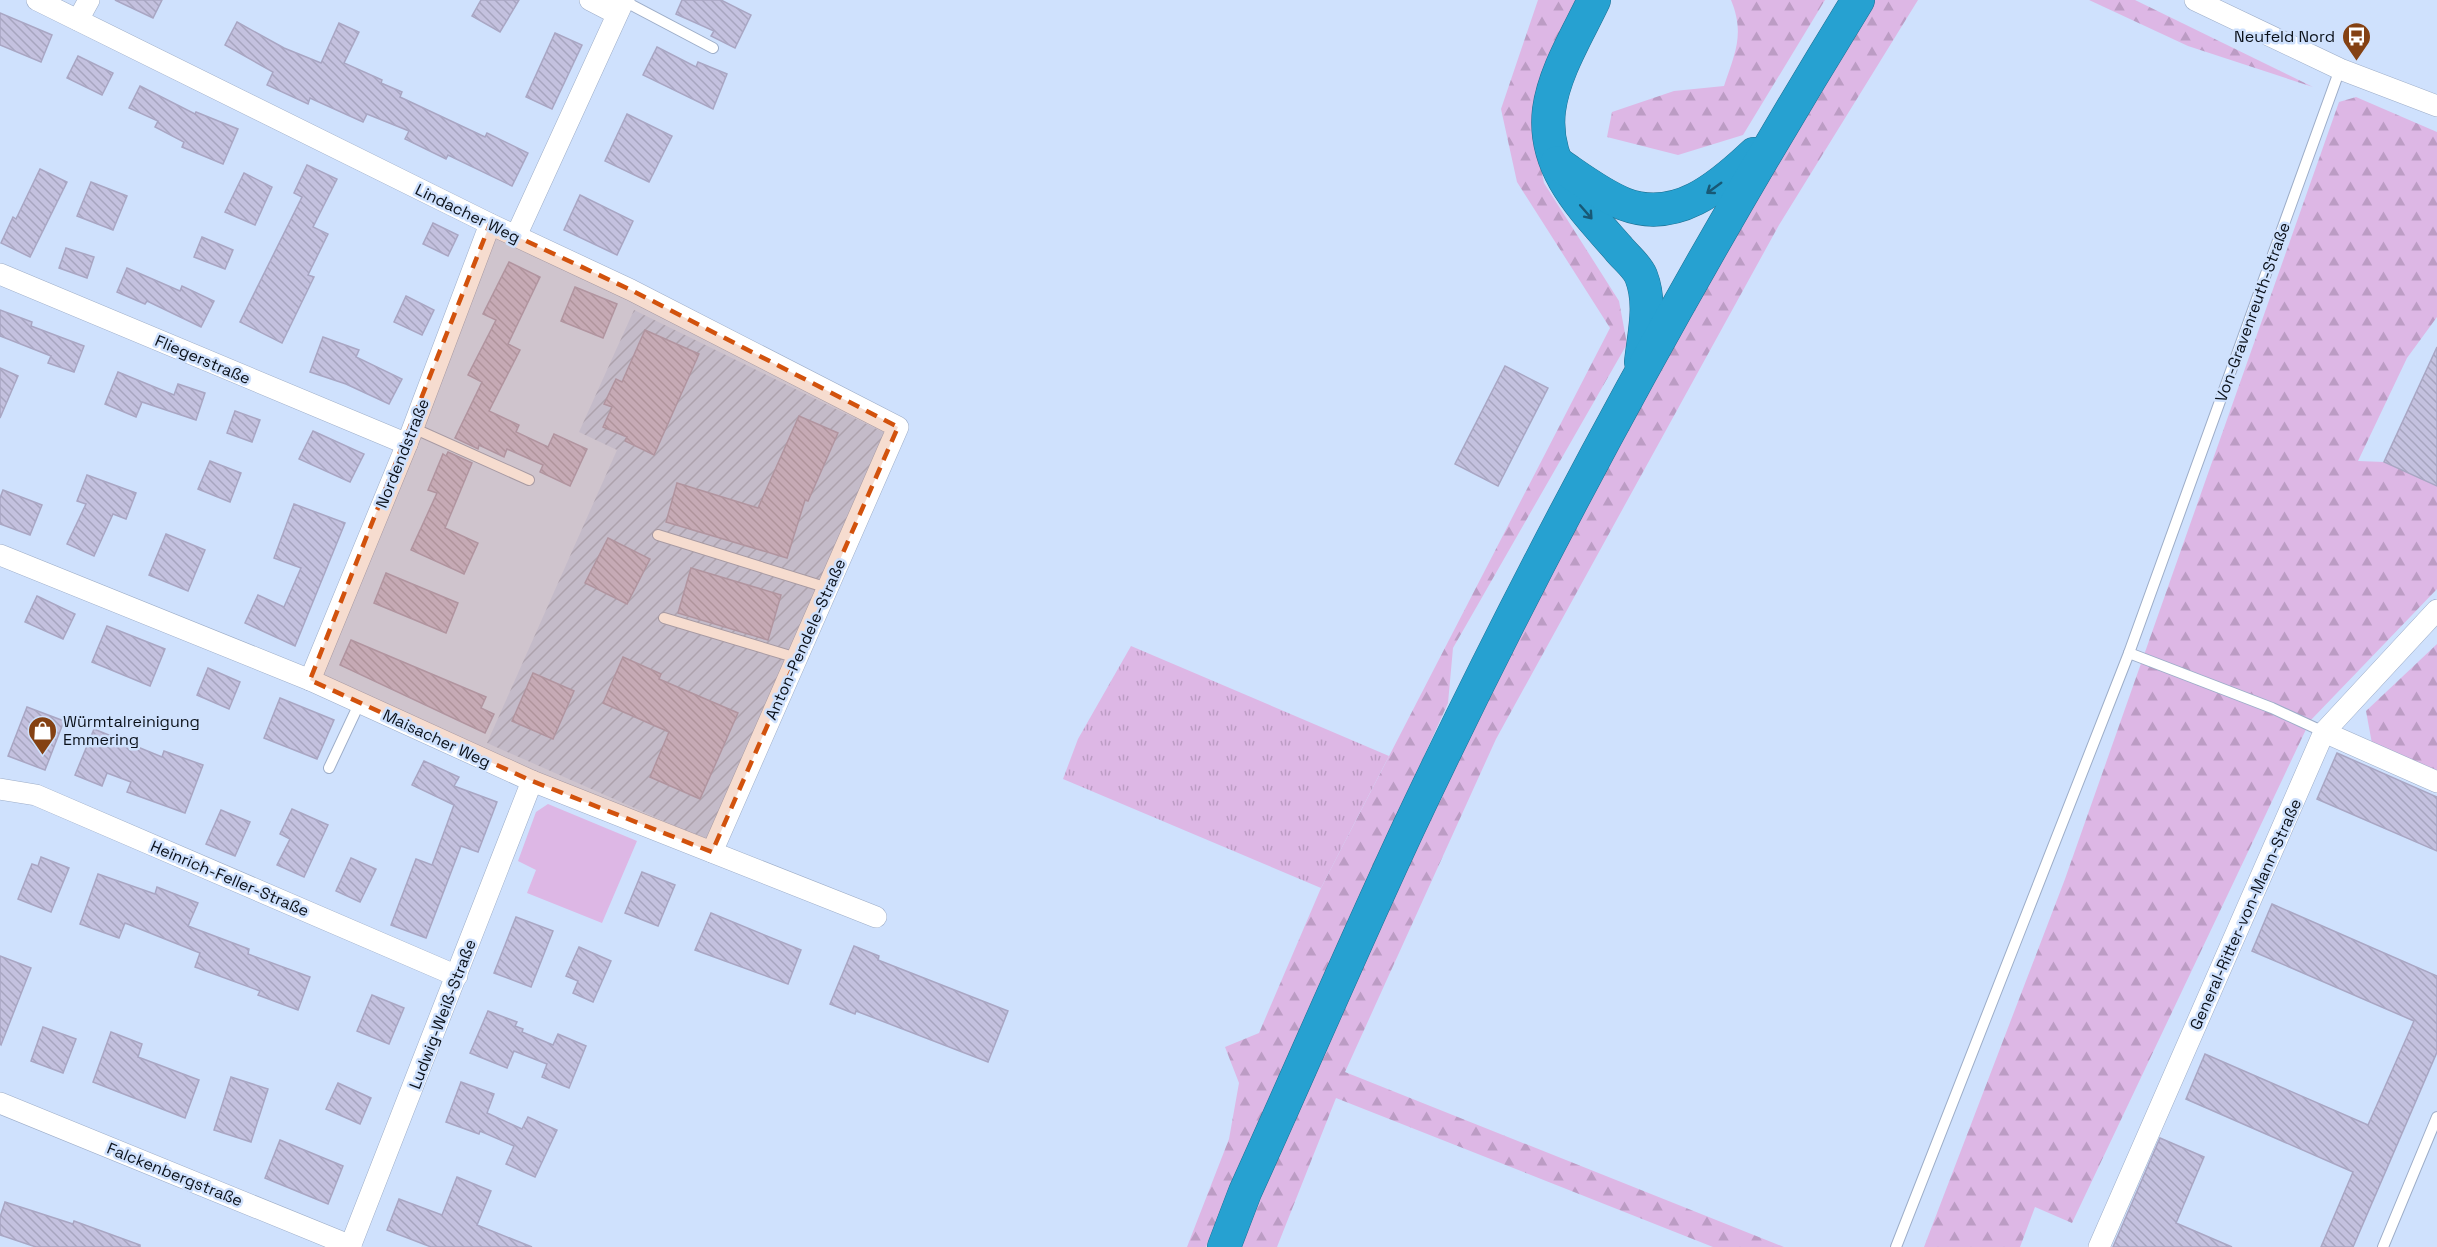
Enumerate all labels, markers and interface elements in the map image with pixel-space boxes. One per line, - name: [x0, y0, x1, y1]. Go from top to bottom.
- bus stop icon: Neufeld Nord: [2340, 20, 2372, 62]
- place label: Neufeld Nord: [2234, 26, 2335, 47]
- street label: Lindacher Weg: [412, 179, 524, 248]
- one-way arrow: [1706, 182, 1722, 195]
- one-way arrow: [1579, 204, 1593, 219]
- street label: Von-Gravenreuth-Straße: [2210, 219, 2295, 405]
- street label: Fliegerstraße: [152, 330, 254, 389]
- street label: Nordendstraße: [371, 395, 434, 511]
- street label: Anton-Pendele-Straße: [760, 555, 851, 723]
- street label: Maisacher Weg: [379, 704, 494, 773]
- place label: Würmtalreinigung Emmering: [63, 711, 200, 750]
- shop icon: Würmtalreinigung Emmering: [26, 714, 58, 756]
- street label: General-Ritter-von-Mann-Straße: [2185, 795, 2306, 1033]
- street label: Heinrich-Feller-Straße: [147, 836, 312, 921]
- street label: Ludwig-Weiß-Straße: [404, 936, 481, 1092]
- street label: Falckenbergstraße: [104, 1138, 246, 1211]

